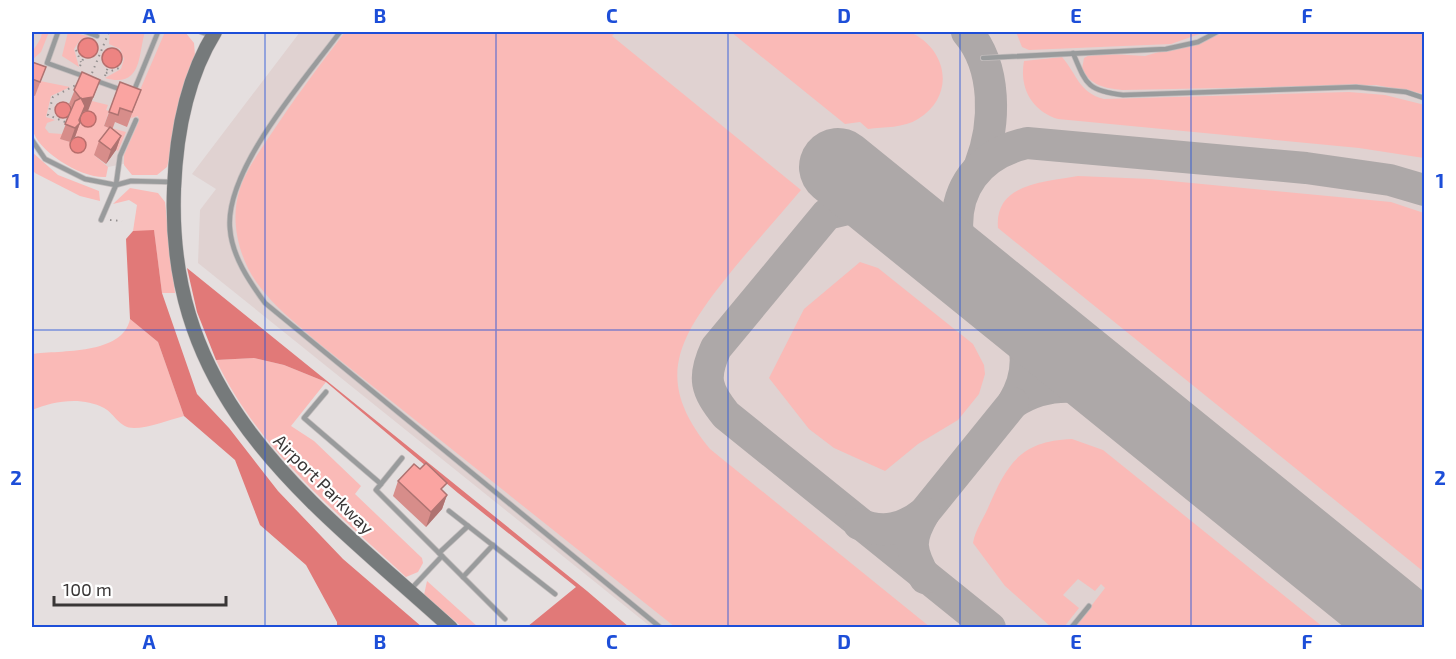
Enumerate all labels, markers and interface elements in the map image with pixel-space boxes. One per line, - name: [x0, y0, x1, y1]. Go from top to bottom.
- text: A: [142, 3, 156, 27]
- text: B: [374, 3, 386, 27]
- text: C: [606, 3, 618, 27]
- text: D: [837, 3, 851, 27]
- text: E: [1070, 3, 1082, 27]
- text: F: [1301, 3, 1313, 27]
- text: 1: [12, 168, 20, 192]
- text: 1: [1436, 168, 1444, 192]
- street label: Airport Parkway: [269, 429, 379, 539]
- text: 2: [10, 465, 22, 489]
- text: 2: [1434, 465, 1446, 489]
- scale bar: [54, 569, 226, 607]
- text: 100 m: [63, 578, 112, 600]
- text: A: [142, 629, 156, 653]
- text: B: [374, 629, 386, 653]
- text: C: [606, 629, 618, 653]
- text: D: [837, 629, 851, 653]
- text: E: [1070, 629, 1082, 653]
- text: F: [1301, 629, 1313, 653]

